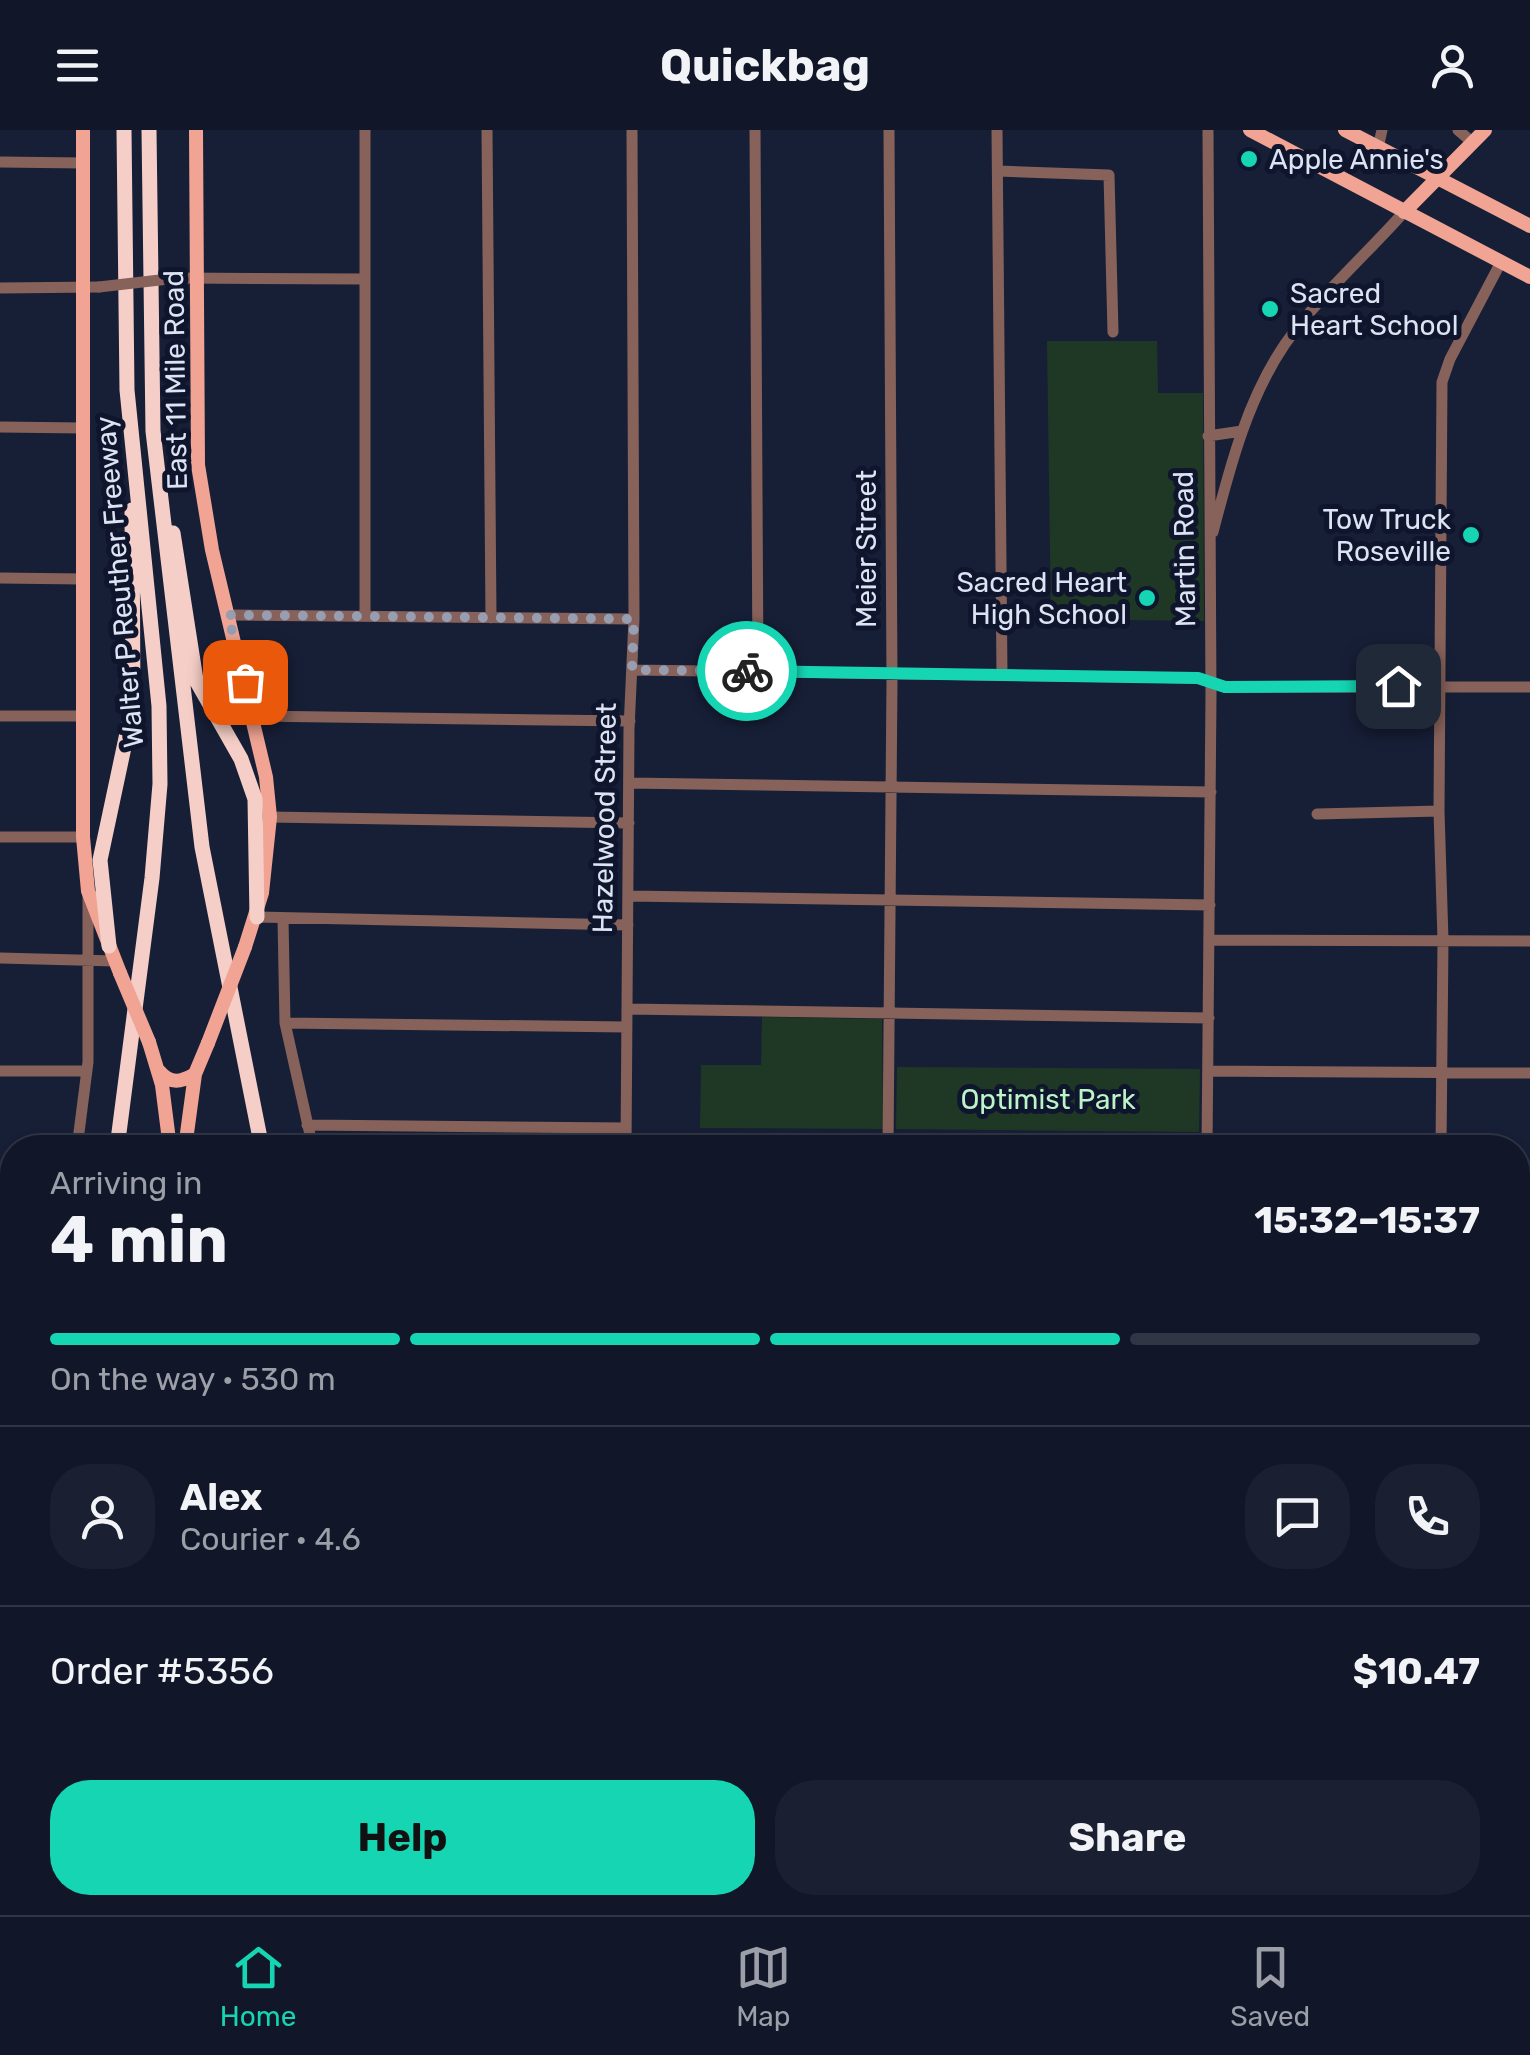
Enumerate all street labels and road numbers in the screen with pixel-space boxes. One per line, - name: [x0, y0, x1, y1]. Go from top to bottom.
- street label: East 11 Mile Road: [157, 270, 194, 490]
- street label: Walter P Reuther Freeway: [89, 415, 150, 749]
- street label: Meier Street: [850, 470, 883, 628]
- street label: Martin Road: [1167, 471, 1202, 627]
- street label: Hazelwood Street: [586, 702, 623, 934]

